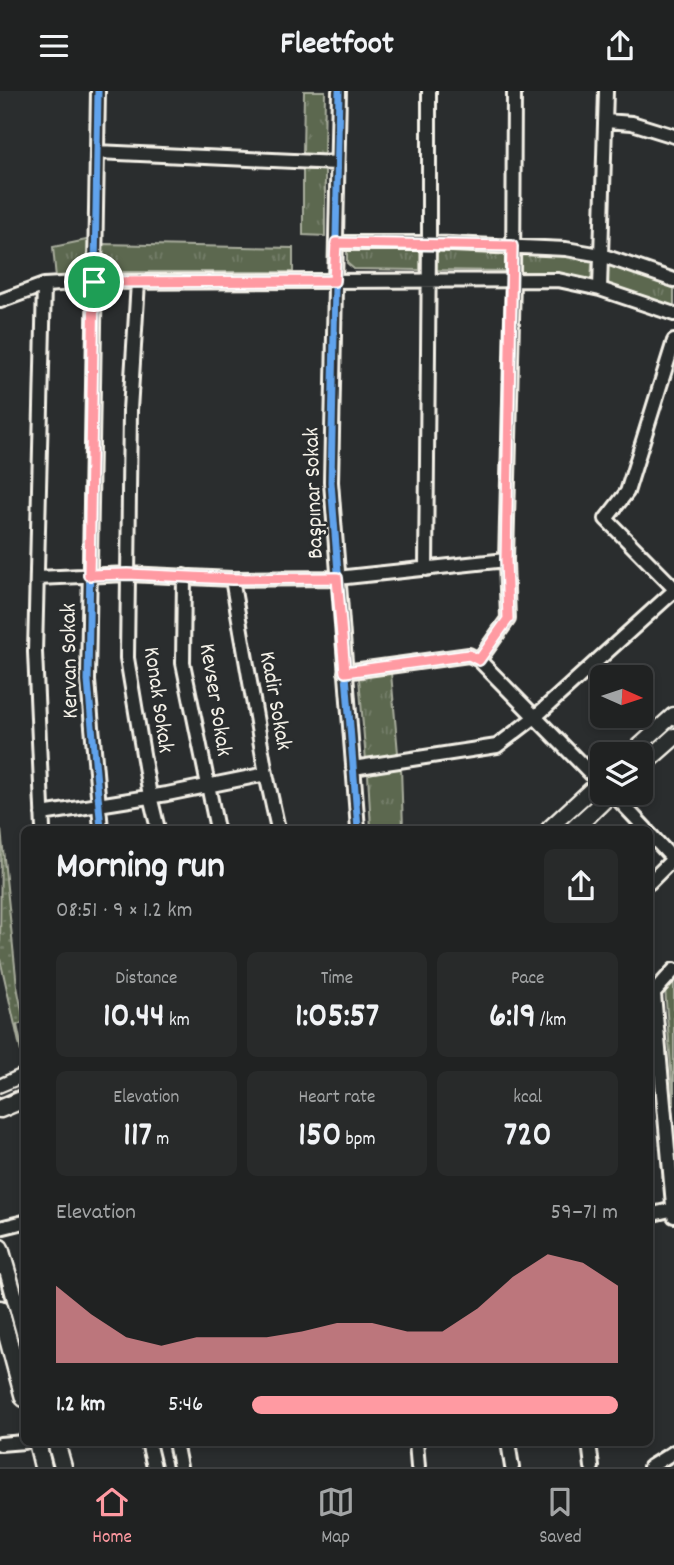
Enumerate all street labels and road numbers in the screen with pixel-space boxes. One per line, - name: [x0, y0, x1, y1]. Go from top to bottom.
- street label: Başpınar Sokak: [296, 427, 334, 559]
- street label: Kervan Sokak: [53, 603, 89, 719]
- street label: Kevser Sokak: [189, 641, 239, 759]
- street label: Konak Sokak: [133, 645, 181, 755]
- street label: Kadir Sokak: [249, 649, 299, 753]

